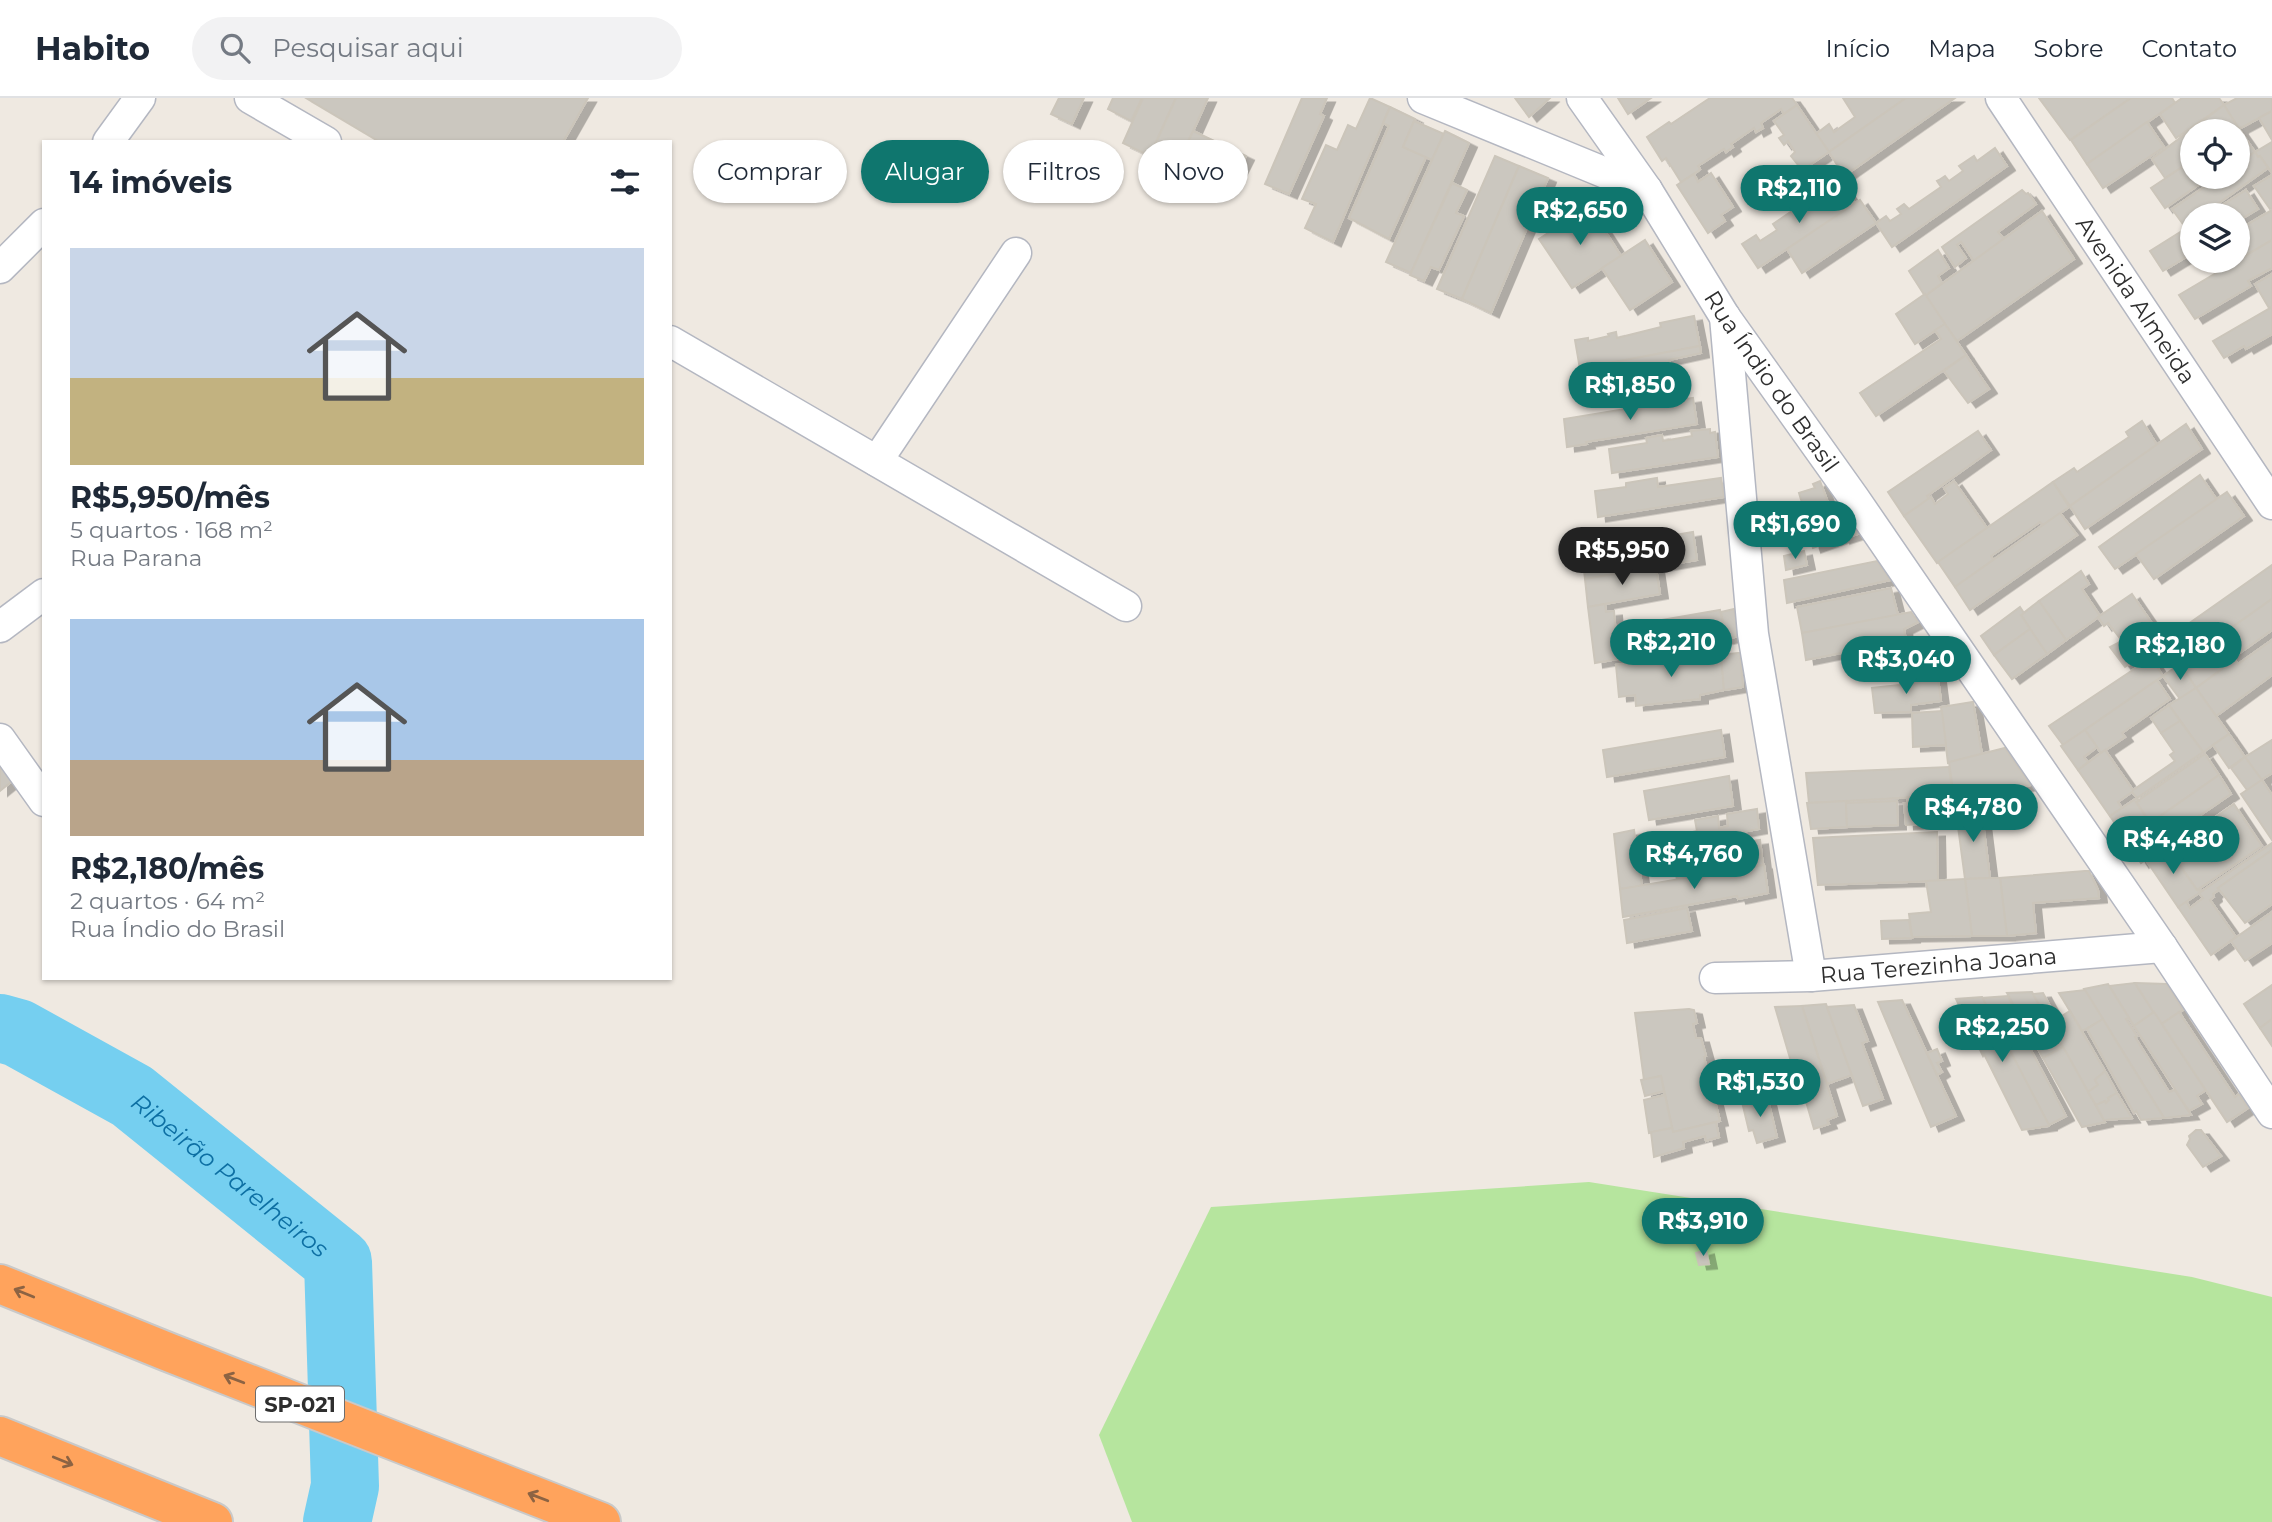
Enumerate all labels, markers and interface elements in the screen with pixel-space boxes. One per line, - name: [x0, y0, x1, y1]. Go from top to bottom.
- search box: [192, 17, 682, 80]
- text: Habito: [35, 28, 150, 68]
- icon: search: [216, 29, 254, 67]
- text: Pesquisar aqui: [272, 32, 464, 64]
- text: Início: [1825, 34, 1890, 63]
- text: Mapa: [1928, 34, 1996, 63]
- text: Sobre: [2034, 34, 2103, 63]
- text: Contato: [2141, 34, 2237, 63]
- map controls: [2180, 119, 2250, 273]
- button: locate: [2180, 119, 2250, 189]
- chip: Comprar: [693, 140, 847, 203]
- chip: Alugar: [861, 140, 989, 203]
- chip: Filtros: [1003, 140, 1124, 203]
- chip: Novo: [1138, 140, 1248, 203]
- icon: filters: [606, 163, 644, 201]
- text: 14 imóveis: [70, 164, 232, 201]
- pin: R$2,110: [1734, 166, 1864, 225]
- text: R$2,110: [1757, 174, 1841, 202]
- pin: R$2,650: [1515, 188, 1645, 247]
- text: R$2,650: [1532, 196, 1628, 224]
- button: layers: [2180, 203, 2250, 273]
- street label: Avenida Almeida: [2070, 211, 2202, 389]
- street label: Rua Índio do Brasil: [1698, 285, 1845, 477]
- icon: home: [294, 293, 420, 419]
- pin: R$1,850: [1565, 362, 1695, 422]
- text: R$1,850: [1584, 371, 1676, 399]
- text: R$5,950/mês: [70, 479, 270, 516]
- pin: R$1,690: [1730, 502, 1860, 561]
- text: R$1,690: [1749, 510, 1841, 538]
- text: 5 quartos · 168 m²: [70, 516, 273, 544]
- pin: R$5,950: [1557, 528, 1687, 587]
- text: R$5,950: [1574, 536, 1670, 564]
- text: Rua Parana: [70, 544, 202, 572]
- pin: R$2,210: [1606, 620, 1736, 679]
- pin: R$2,180: [2115, 622, 2245, 682]
- text: R$2,210: [1626, 628, 1716, 656]
- text: R$2,180: [2135, 631, 2225, 659]
- pin: R$3,040: [1841, 636, 1971, 696]
- text: R$3,040: [1857, 645, 1955, 673]
- icon: home: [294, 664, 420, 790]
- pin: R$4,780: [1908, 784, 2038, 844]
- text: R$4,780: [1924, 793, 2022, 821]
- pin: R$4,480: [2108, 816, 2238, 876]
- text: R$4,480: [2122, 825, 2224, 853]
- pin: R$4,760: [1629, 832, 1759, 891]
- text: R$4,760: [1645, 840, 1743, 868]
- text: R$2,180/mês: [70, 850, 264, 887]
- text: 2 quartos · 64 m²: [70, 887, 265, 915]
- text: Rua Índio do Brasil: [70, 915, 285, 943]
- street label: Rua Terezinha Joana: [1819, 942, 2058, 989]
- pin: R$2,250: [1937, 1004, 2067, 1064]
- text: R$2,250: [1955, 1013, 2049, 1041]
- pin: R$1,530: [1695, 1060, 1825, 1119]
- text: R$1,530: [1715, 1068, 1805, 1096]
- water label: Ribeirão Parelheiros: [126, 1087, 335, 1263]
- pin: R$3,910: [1638, 1198, 1768, 1258]
- text: R$3,910: [1658, 1207, 1748, 1235]
- one-way arrow: [13, 1286, 35, 1299]
- one-way arrow: [224, 1371, 246, 1384]
- road number: SP-021: [256, 1386, 344, 1422]
- one-way arrow: [52, 1456, 74, 1469]
- one-way arrow: [527, 1490, 549, 1503]

